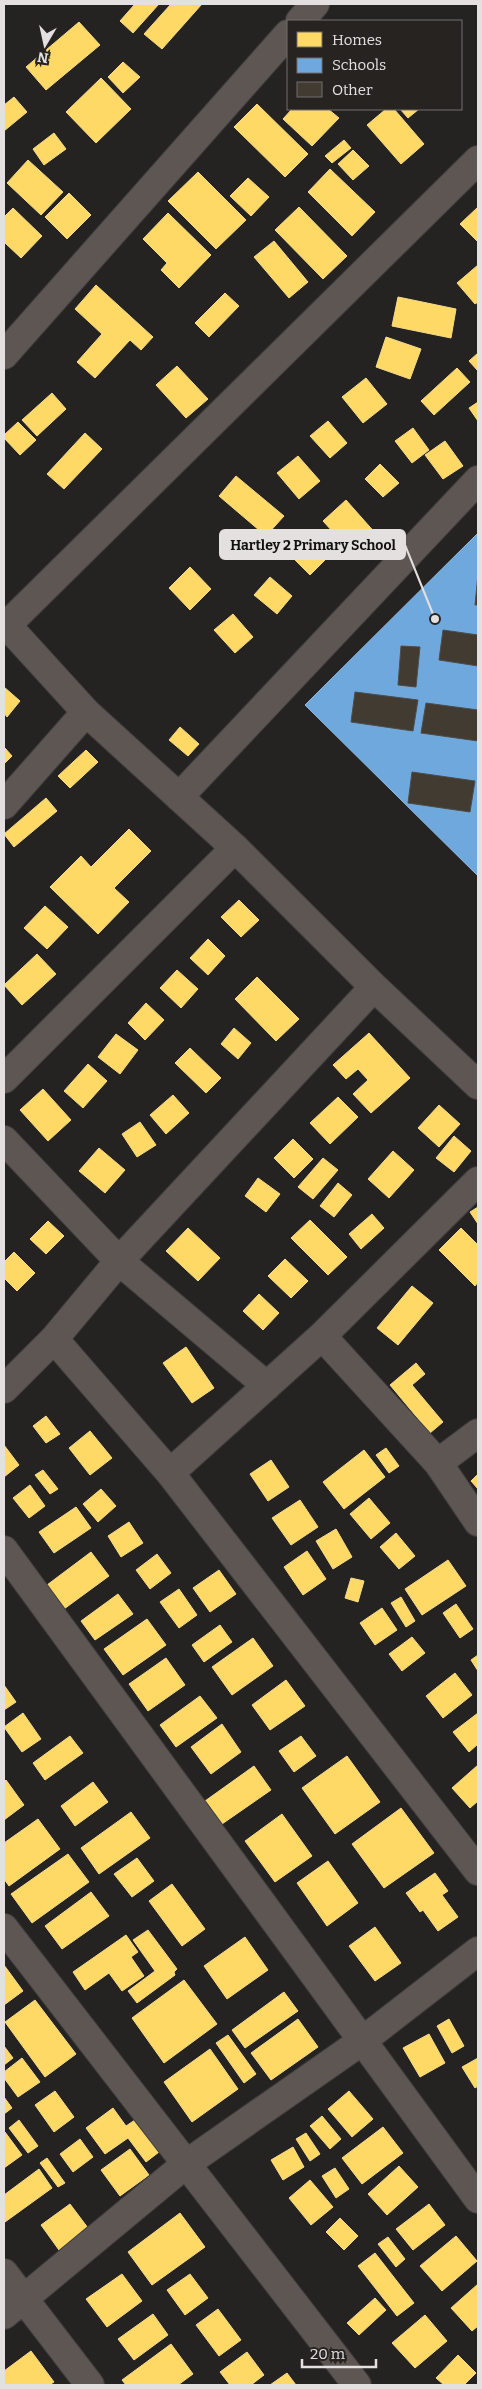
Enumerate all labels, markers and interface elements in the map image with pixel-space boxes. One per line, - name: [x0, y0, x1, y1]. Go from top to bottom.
- north arrow: [20, 20, 70, 70]
- legend: [287, 20, 462, 110]
- text: Homes: [332, 31, 382, 49]
- text: N: [36, 48, 50, 67]
- text: Schools: [332, 56, 386, 74]
- text: Other: [332, 81, 373, 99]
- callout: Hartley 2 Primary School: [220, 530, 405, 559]
- text: Hartley 2 Primary School: [230, 537, 397, 554]
- scale bar: [302, 2336, 376, 2368]
- text: 20 m: [310, 2345, 346, 2363]

